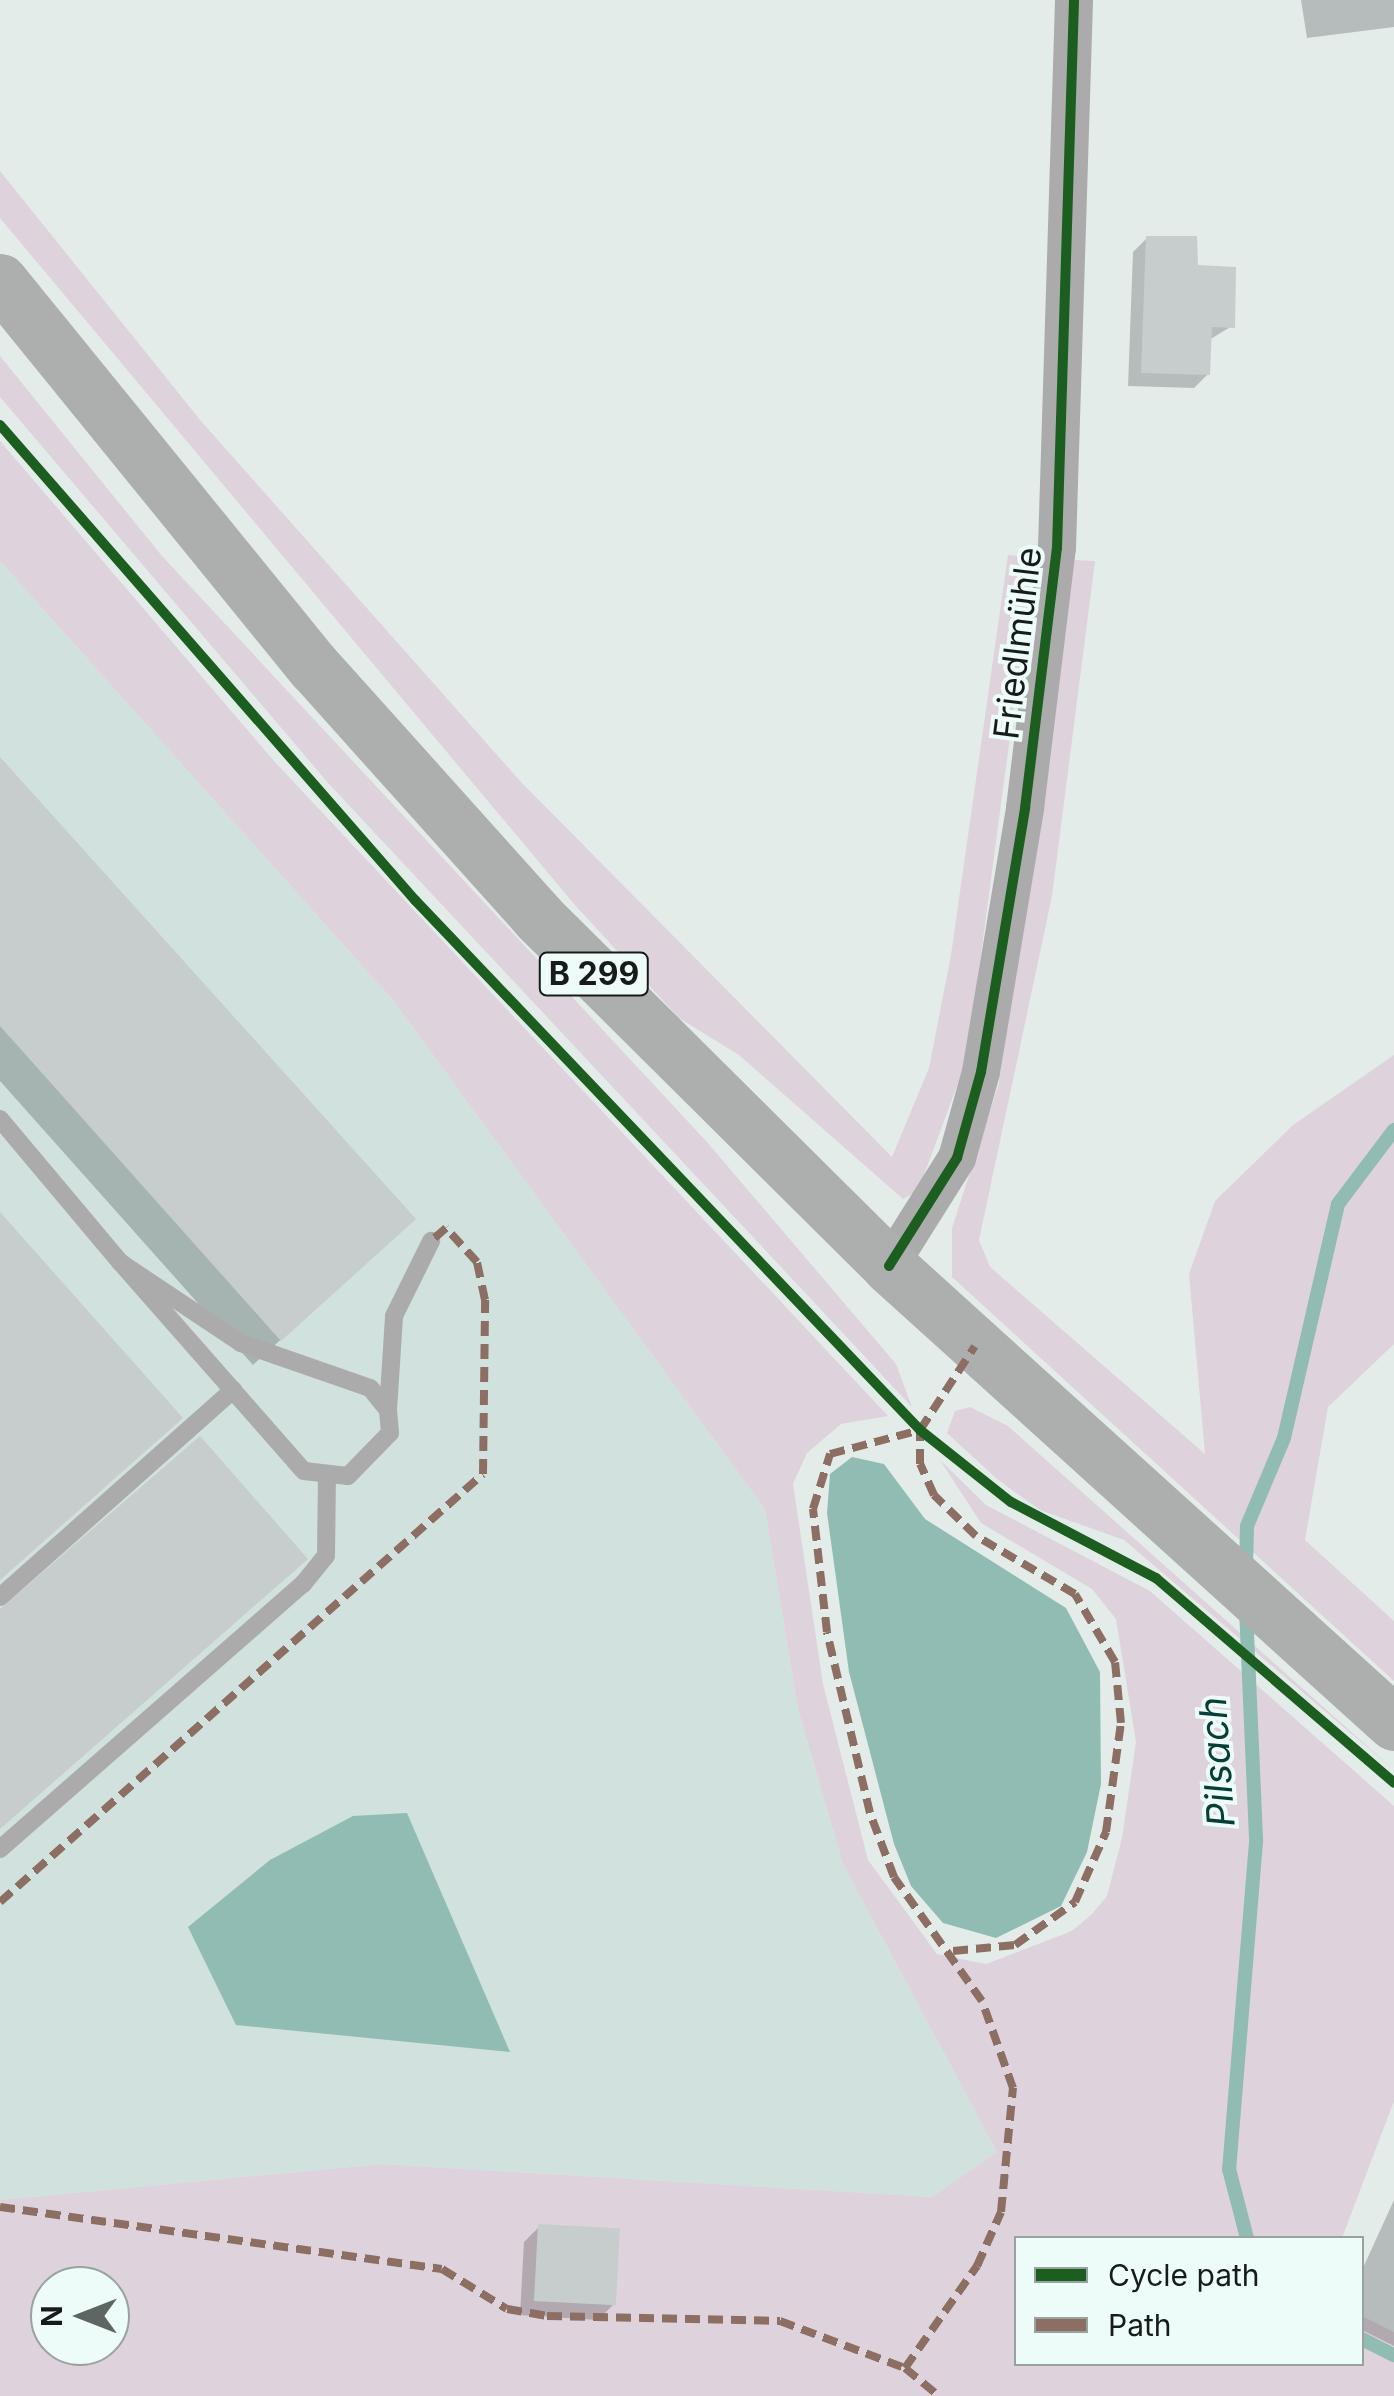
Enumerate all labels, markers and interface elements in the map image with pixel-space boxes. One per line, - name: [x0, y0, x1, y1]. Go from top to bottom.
- street label: Friedlmühle: [984, 545, 1050, 741]
- road number: B 299: [536, 947, 652, 1001]
- water label: Pilsach: [1190, 1695, 1244, 1829]
- legend: [1014, 2236, 1364, 2366]
- text: Cycle path: [1108, 2257, 1260, 2293]
- north arrow: [30, 2266, 130, 2366]
- text: N: [35, 2305, 69, 2327]
- text: Path: [1108, 2307, 1172, 2343]

